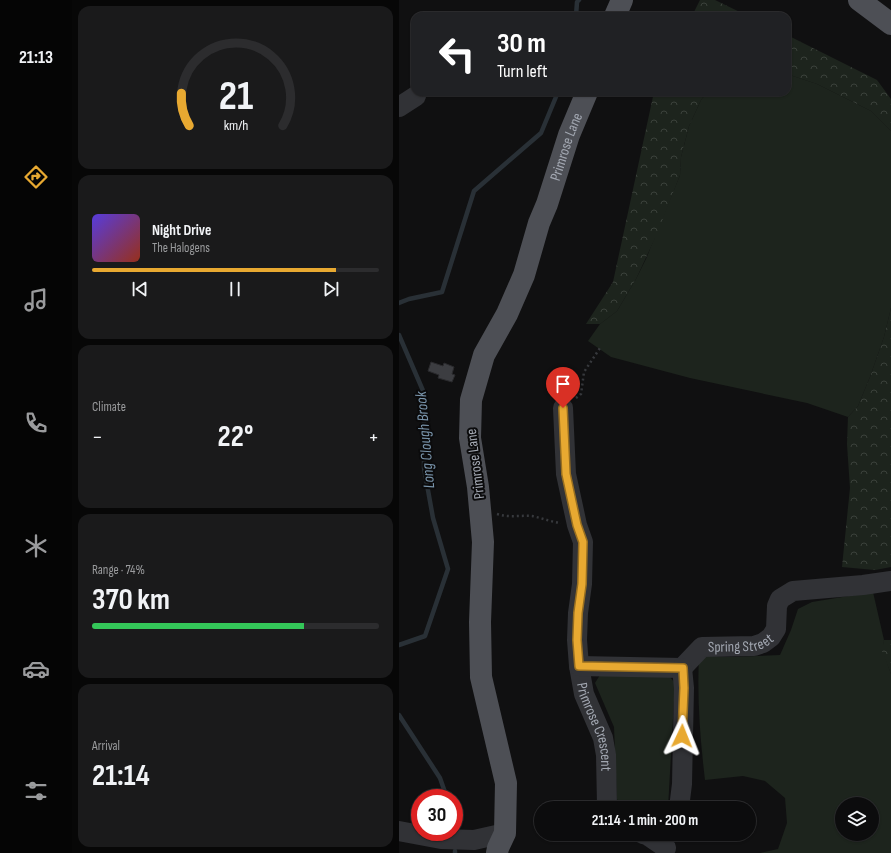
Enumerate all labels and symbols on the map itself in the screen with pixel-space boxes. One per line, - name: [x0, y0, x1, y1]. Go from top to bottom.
- street label: Primrose Lane: [546, 110, 587, 183]
- pin: [546, 367, 580, 408]
- water label: Long Clough Brook: [412, 390, 439, 489]
- street label: Primrose Lane: [462, 428, 489, 500]
- street label: Spring Street: [708, 629, 778, 657]
- street label: Primrose Crescent: [572, 681, 615, 772]
- position arrow: [661, 715, 703, 757]
- speed limit sign: 30: [411, 789, 463, 841]

